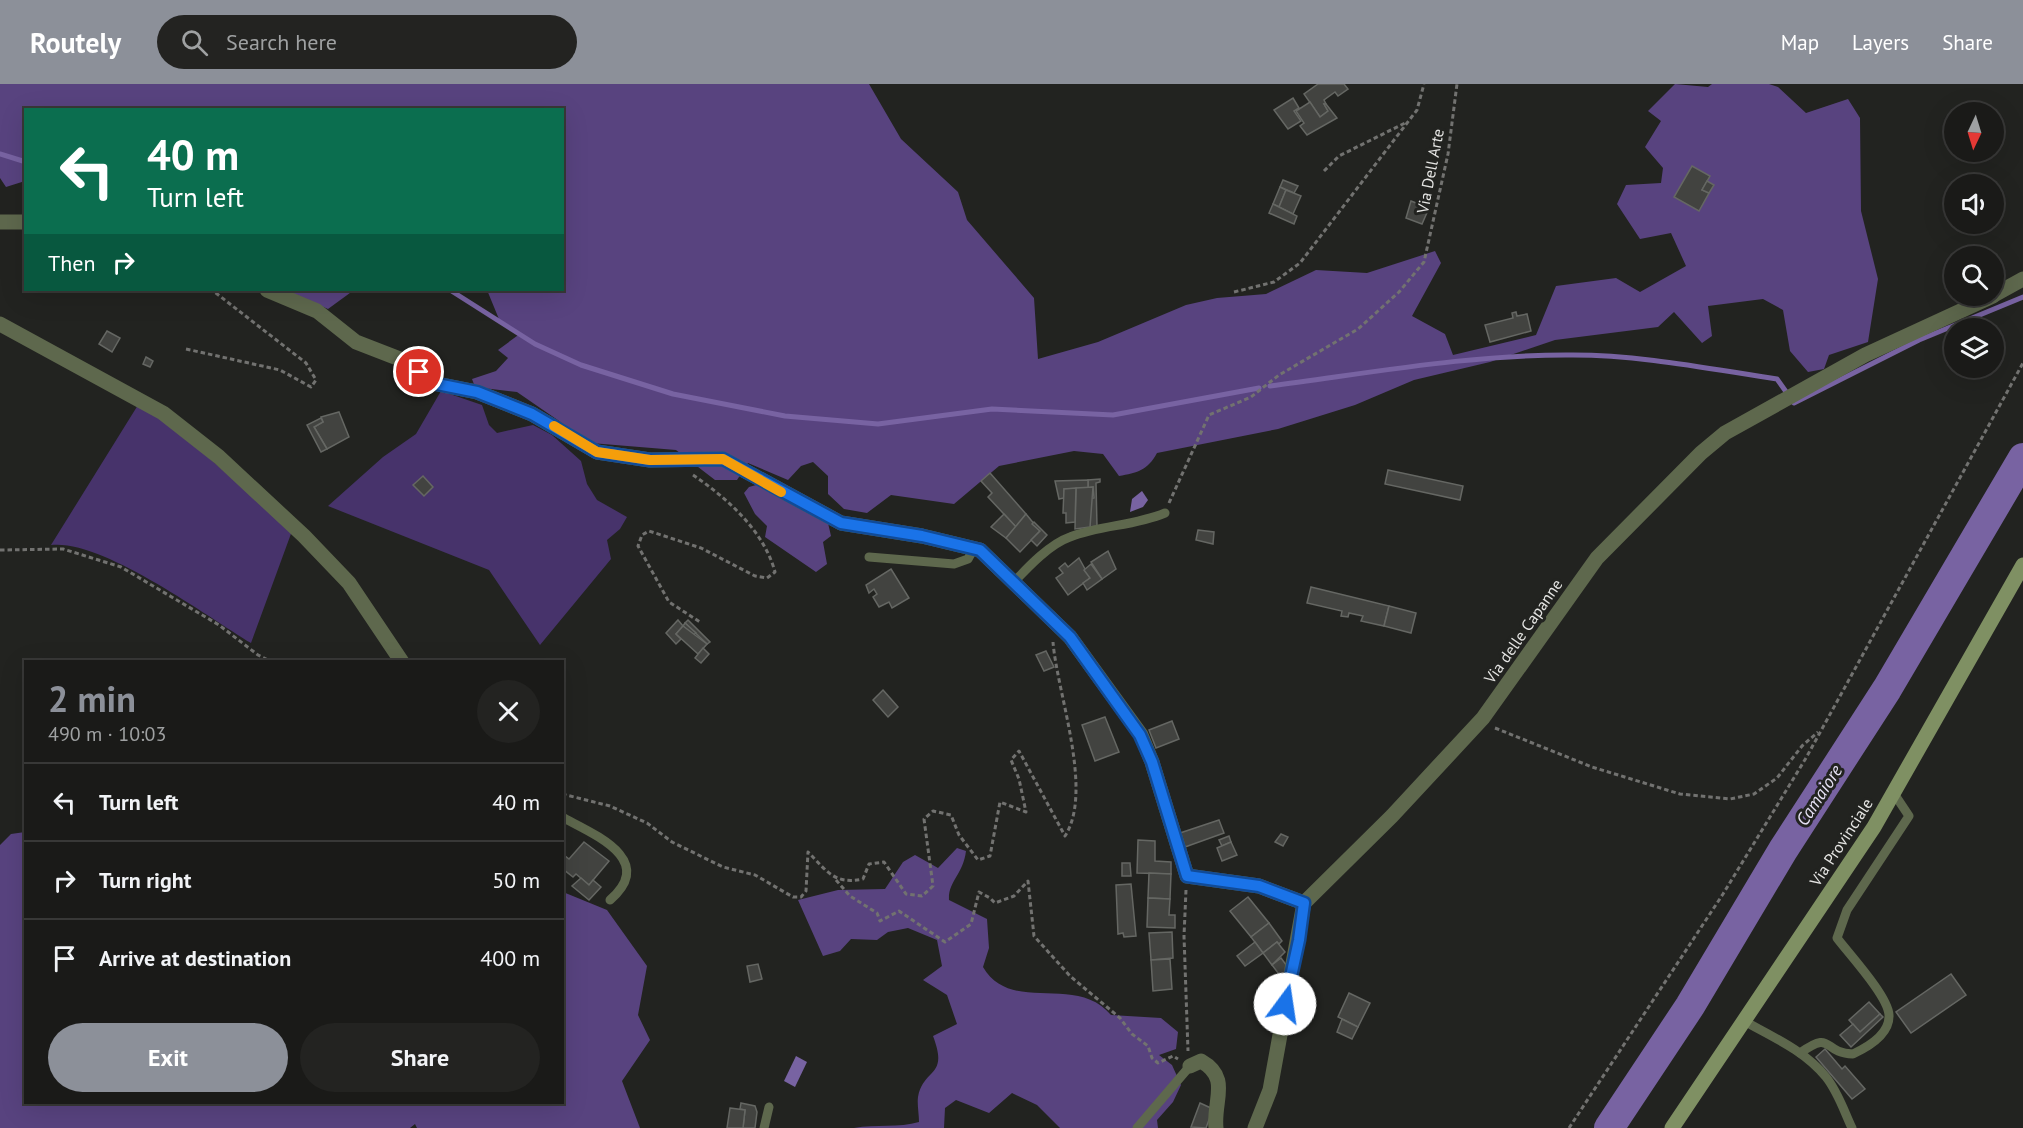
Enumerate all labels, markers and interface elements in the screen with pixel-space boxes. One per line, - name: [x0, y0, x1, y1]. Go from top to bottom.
- search box: [157, 15, 577, 69]
- text: Routely: [30, 24, 121, 61]
- icon: search: [178, 26, 211, 59]
- text: Search here: [226, 28, 337, 56]
- text: Map: [1781, 29, 1819, 56]
- text: Layers: [1852, 29, 1909, 56]
- text: Share: [1942, 29, 1993, 56]
- north arrow: [1944, 102, 2004, 162]
- map controls: [1944, 102, 2004, 378]
- text: 40 m: [147, 127, 239, 182]
- street label: Via Dell Arte: [1412, 127, 1448, 216]
- icon: left: [48, 132, 126, 210]
- button: sound: [1944, 174, 2004, 234]
- text: Turn left: [147, 180, 244, 214]
- icon: right: [107, 246, 140, 279]
- button: search: [1944, 246, 2004, 306]
- text: Then: [48, 249, 95, 277]
- button: layers: [1944, 318, 2004, 378]
- pin: [393, 346, 444, 397]
- icon: arrive: [402, 355, 435, 388]
- street label: Via delle Capanne: [1479, 575, 1566, 688]
- text: 2 min: [48, 675, 136, 722]
- button: close: [477, 680, 540, 743]
- text: 490 m · 10:03: [48, 721, 166, 747]
- water label: Camaiore: [1791, 760, 1848, 830]
- icon: left: [48, 786, 81, 819]
- text: Turn left: [99, 788, 179, 816]
- text: 40 m: [492, 788, 540, 816]
- street label: Via Provinciale: [1805, 794, 1877, 891]
- icon: right: [48, 864, 81, 897]
- text: Turn right: [99, 866, 191, 894]
- text: 50 m: [492, 866, 540, 894]
- icon: arrive: [48, 942, 81, 975]
- text: Arrive at destination: [99, 944, 291, 972]
- text: 400 m: [480, 944, 540, 972]
- position arrow: [1253, 972, 1317, 1036]
- button: Exit: [48, 1023, 288, 1092]
- button: Share: [300, 1023, 540, 1092]

